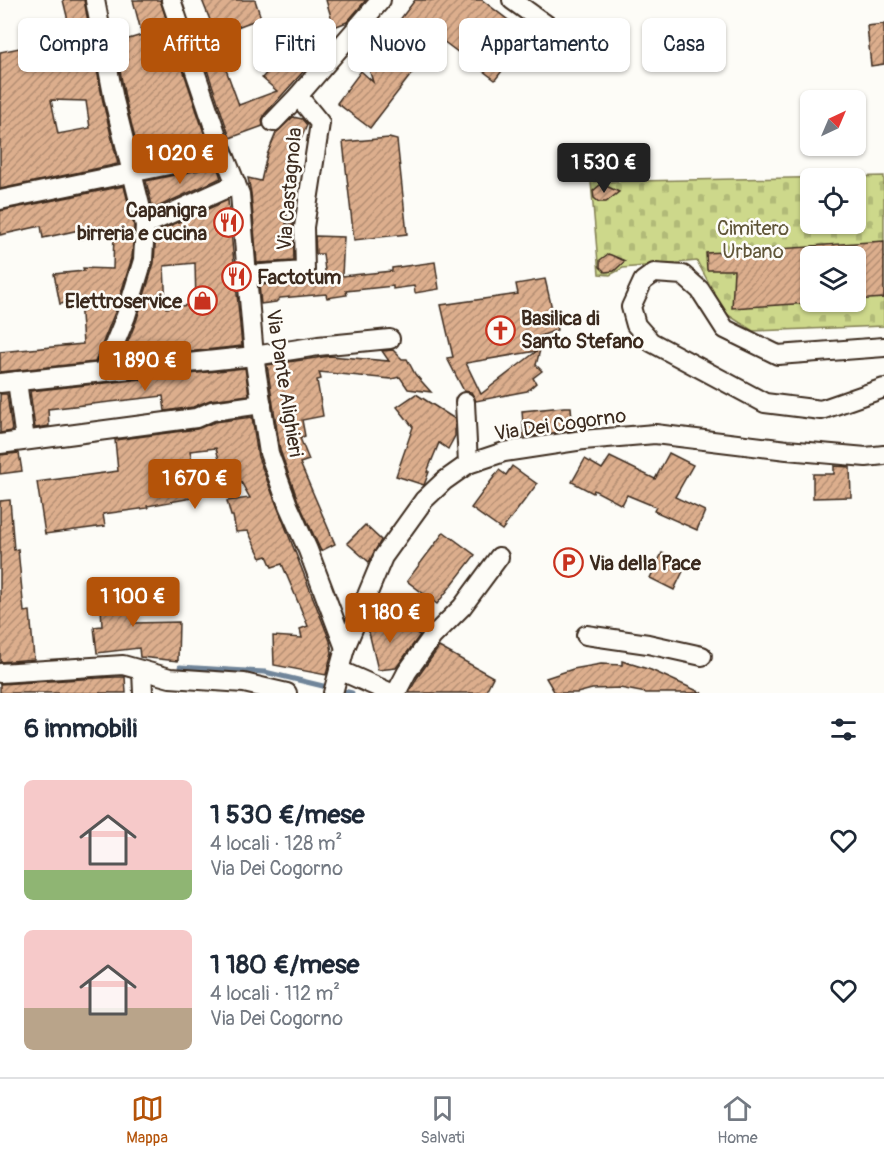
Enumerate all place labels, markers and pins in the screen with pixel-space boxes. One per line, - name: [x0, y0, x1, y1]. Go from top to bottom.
- pin: 1 020 €: [125, 134, 235, 185]
- pin: 1 530 €: [549, 143, 659, 194]
- place label: Capanigra birreria e cucina: [77, 198, 207, 246]
- restaurant icon: Capanigra birreria e cucina: [212, 206, 244, 238]
- restaurant icon: Factotum: [220, 261, 252, 293]
- place label: Factotum: [257, 265, 342, 290]
- shop icon: Elettroservice: [187, 285, 219, 317]
- place label: Elettroservice: [65, 289, 183, 314]
- place label: Basilica di Santo Stefano: [521, 306, 644, 354]
- church icon: Basilica di Santo Stefano: [484, 314, 516, 346]
- pin: 1 890 €: [90, 341, 200, 392]
- pin: 1 670 €: [140, 459, 250, 510]
- parking icon: Via della Pace: [552, 547, 584, 579]
- place label: Via della Pace: [589, 551, 702, 576]
- pin: 1 100 €: [78, 577, 188, 628]
- pin: 1 180 €: [335, 593, 445, 644]

